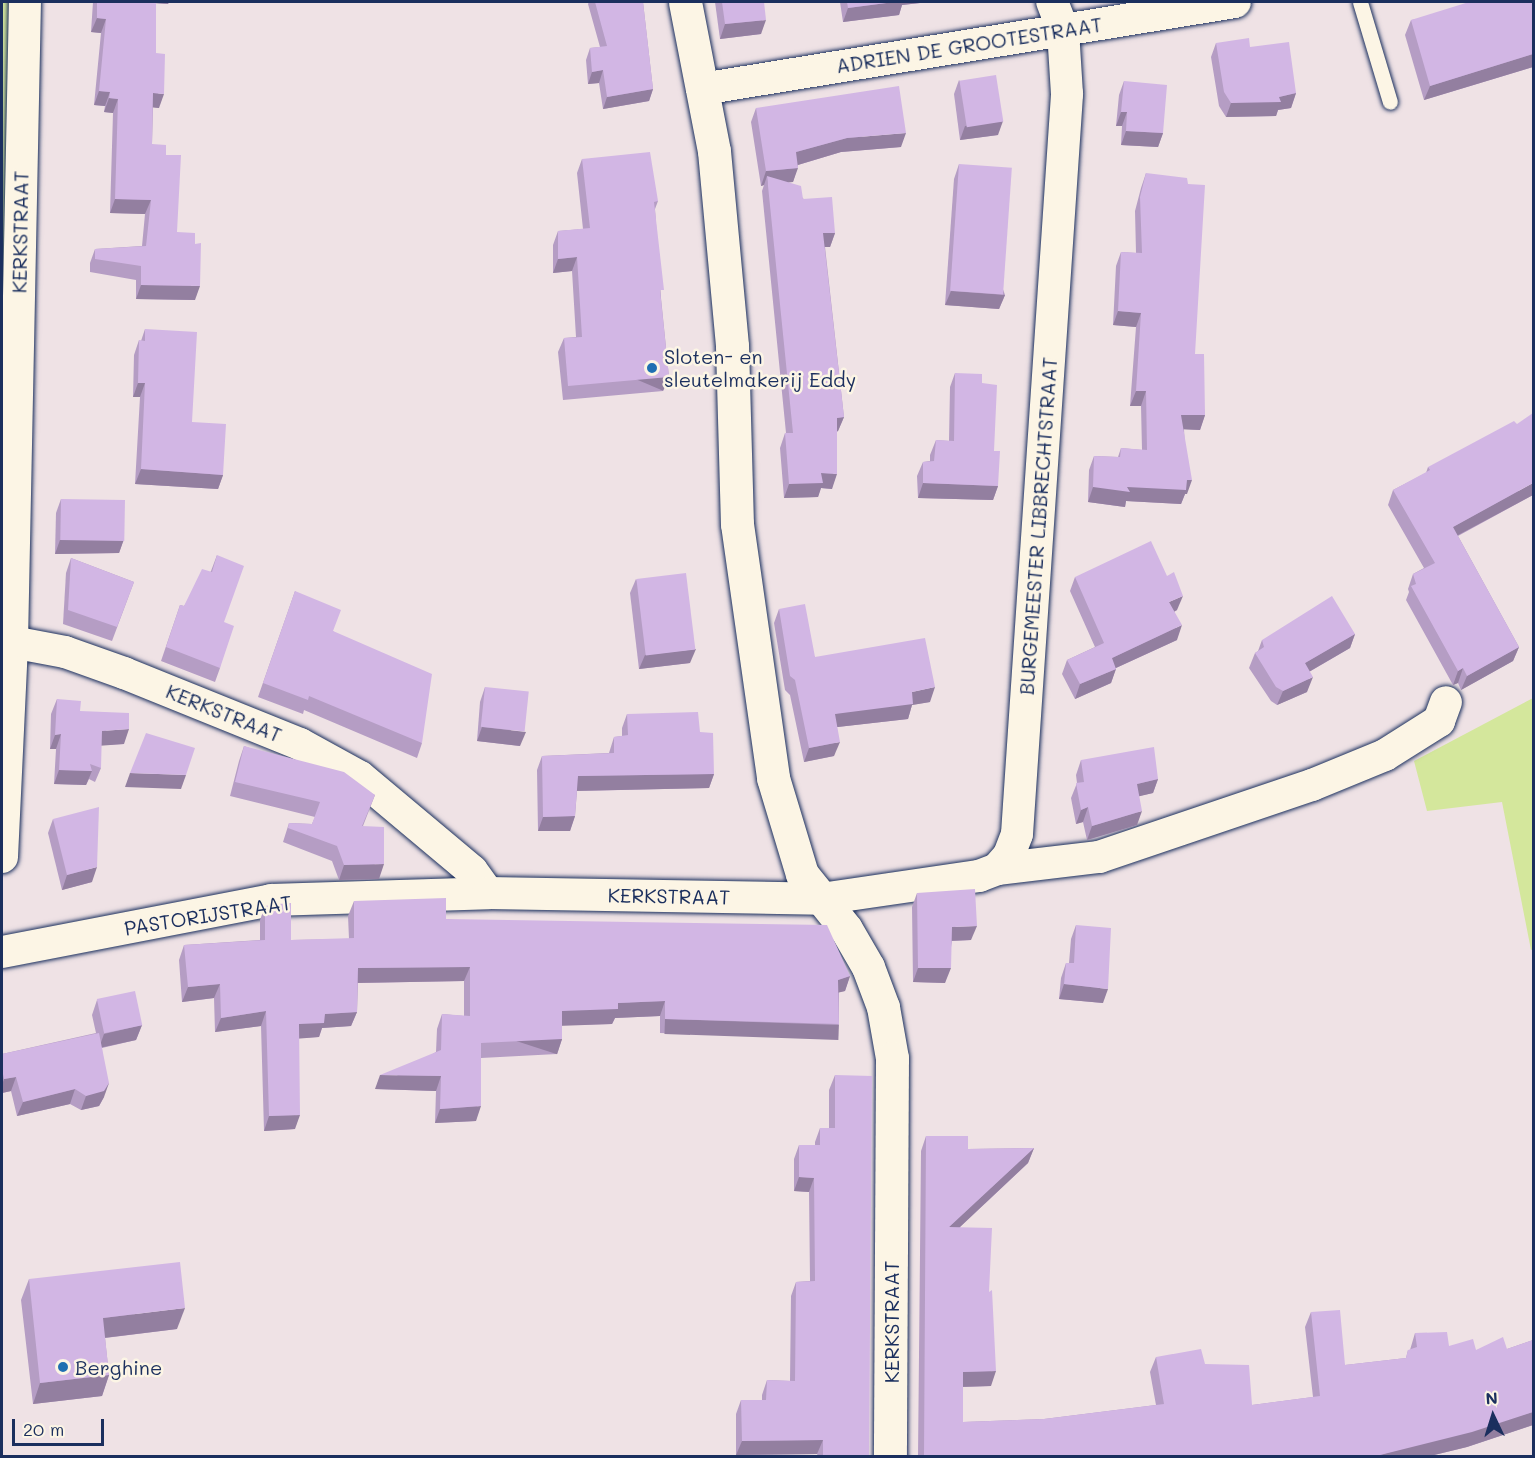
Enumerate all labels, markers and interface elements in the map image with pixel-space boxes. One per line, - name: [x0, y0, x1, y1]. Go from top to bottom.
- street label: ADRIEN DE GROOTESTRAAT: [834, 12, 1104, 78]
- street label: KERKSTRAAT: [7, 170, 33, 294]
- place label: Sloten- en sleutelmakerij Eddy: [664, 344, 856, 391]
- street label: BURGEMEESTER LIBBRECHTSTRAAT: [1014, 356, 1062, 696]
- marker: Sloten- en sleutelmakerij Eddy: [645, 361, 659, 375]
- street label: KERKSTRAAT: [163, 679, 285, 747]
- street label: KERKSTRAAT: [607, 883, 731, 909]
- street label: PASTORIJSTRAAT: [123, 890, 293, 940]
- street label: KERKSTRAAT: [879, 1261, 903, 1383]
- place label: Berghine: [75, 1355, 162, 1379]
- marker: Berghine: [56, 1360, 70, 1374]
- north arrow: [1463, 1386, 1523, 1446]
- text: N: [1485, 1387, 1499, 1408]
- scale bar: [15, 1407, 106, 1445]
- text: 20 m: [23, 1417, 64, 1441]

